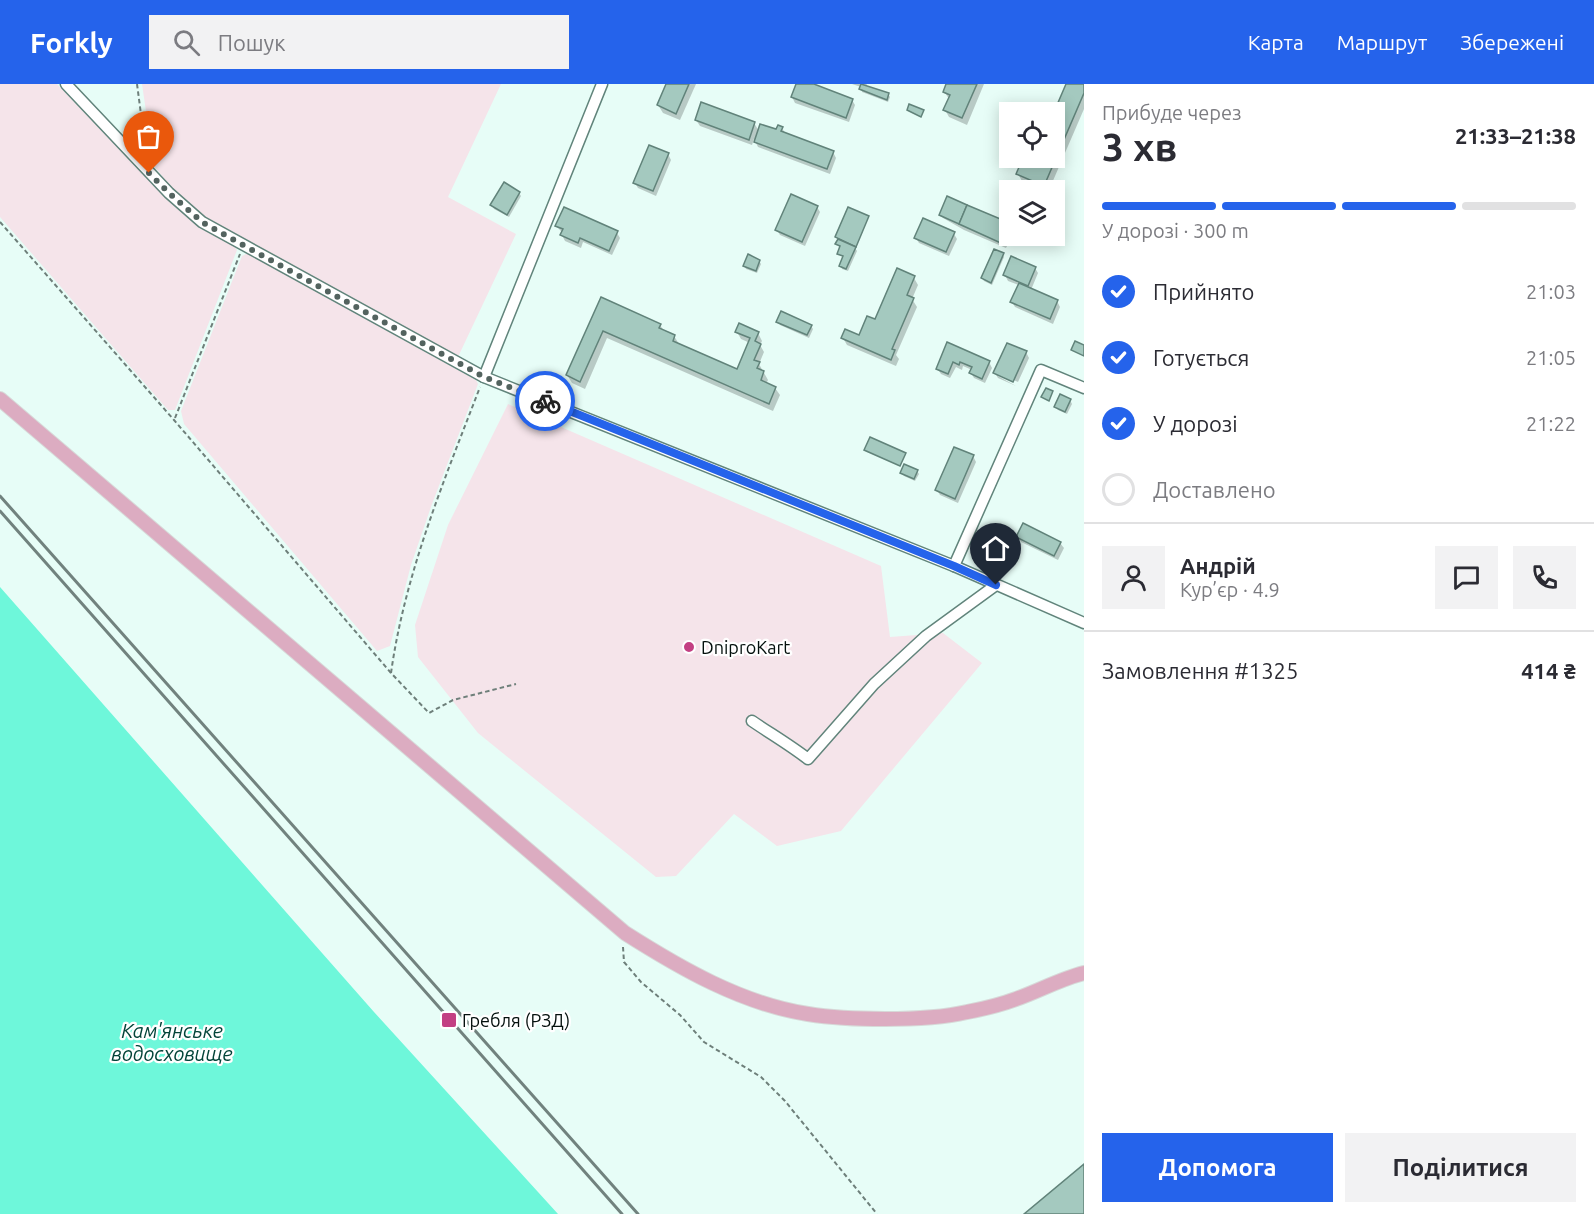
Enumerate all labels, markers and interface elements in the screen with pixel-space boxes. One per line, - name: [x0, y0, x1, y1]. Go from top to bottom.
- search box: [149, 15, 569, 69]
- icon: search: [170, 26, 203, 59]
- text: Forkly: [30, 27, 113, 58]
- text: Пошук: [218, 30, 286, 55]
- text: Карта: [1248, 30, 1304, 54]
- text: Маршрут: [1337, 30, 1427, 54]
- text: Збережені: [1460, 30, 1564, 54]
- text: Прибуде через: [1102, 101, 1242, 124]
- map controls: [999, 102, 1065, 246]
- button: locate: [999, 102, 1065, 168]
- pin: [123, 111, 174, 173]
- icon: bag: [132, 120, 165, 153]
- text: 21:33–21:38: [1455, 123, 1576, 148]
- text: 3 хв: [1102, 125, 1177, 168]
- button: layers: [999, 180, 1065, 246]
- text: У дорозі · 300 m: [1102, 219, 1249, 242]
- icon: check: [1102, 275, 1135, 308]
- text: Прийнято: [1153, 279, 1254, 304]
- text: 21:03: [1526, 280, 1576, 303]
- icon: check: [1102, 341, 1135, 374]
- text: Готується: [1153, 345, 1249, 370]
- text: 21:05: [1526, 346, 1576, 369]
- courier: [515, 371, 575, 431]
- icon: bike: [529, 385, 562, 418]
- icon: check: [1102, 407, 1135, 440]
- text: У дорозі: [1153, 411, 1238, 436]
- text: 21:22: [1526, 412, 1576, 435]
- text: Доставлено: [1153, 477, 1276, 502]
- pin: [970, 523, 1021, 585]
- icon: home: [979, 532, 1012, 565]
- button: person: [1102, 546, 1165, 609]
- button: chat: [1435, 546, 1498, 609]
- button: phone: [1513, 546, 1576, 609]
- text: Андрій: [1180, 553, 1256, 578]
- text: Кур’єр · 4.9: [1180, 578, 1280, 601]
- place label: DniproKart: [701, 637, 790, 657]
- marker: DniproKart: [682, 640, 696, 654]
- text: Замовлення #1325: [1102, 658, 1298, 683]
- text: 414 ₴: [1521, 658, 1576, 683]
- place label: Гребля (РЗД): [462, 1010, 570, 1031]
- marker: Гребля (РЗД): [440, 1011, 458, 1029]
- water label: Кам'янське водосховище: [111, 1019, 233, 1065]
- button: Допомога: [1102, 1133, 1333, 1202]
- button: Поділитися: [1345, 1133, 1576, 1202]

